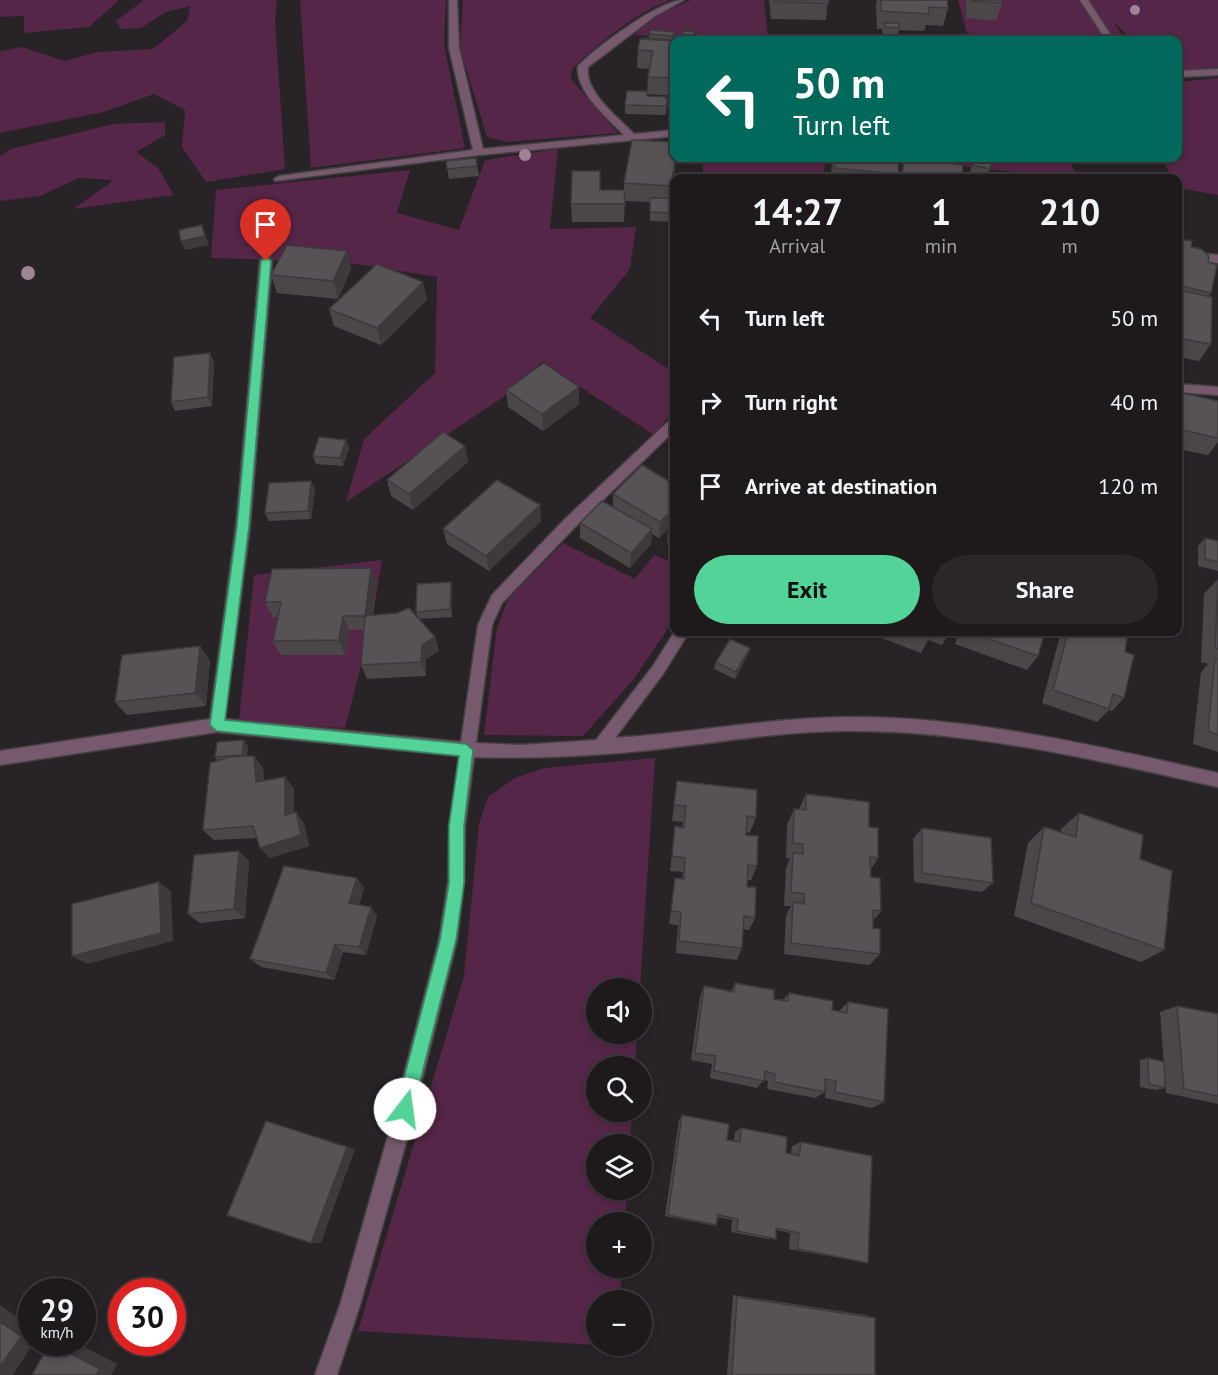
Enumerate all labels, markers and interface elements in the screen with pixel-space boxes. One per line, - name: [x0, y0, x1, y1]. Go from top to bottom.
- text: 50 m: [793, 55, 885, 110]
- icon: left: [694, 60, 772, 138]
- text: Turn left: [793, 108, 890, 142]
- text: 14:27: [752, 188, 843, 235]
- text: 1: [931, 188, 951, 235]
- text: 210: [1039, 188, 1100, 235]
- pin: [240, 199, 291, 261]
- icon: arrive: [249, 208, 282, 241]
- text: Arrival: [769, 233, 825, 259]
- text: min: [925, 233, 957, 259]
- text: m: [1062, 233, 1078, 259]
- icon: left: [694, 302, 727, 335]
- text: Turn left: [745, 304, 825, 332]
- text: 50 m: [1110, 304, 1158, 332]
- icon: right: [694, 386, 727, 419]
- text: Turn right: [745, 388, 837, 416]
- text: 40 m: [1110, 388, 1158, 416]
- icon: arrive: [694, 470, 727, 503]
- text: Arrive at destination: [745, 472, 937, 500]
- text: 120 m: [1098, 472, 1158, 500]
- button: Exit: [694, 555, 920, 624]
- button: Share: [932, 555, 1158, 624]
- map controls: [586, 978, 652, 1356]
- button: sound: [586, 978, 652, 1044]
- button: search: [586, 1056, 652, 1122]
- position arrow: [373, 1077, 437, 1141]
- button: layers: [586, 1134, 652, 1200]
- button: +: [586, 1212, 652, 1278]
- speed limit sign: 30: [108, 1278, 186, 1356]
- text: 29: [40, 1290, 74, 1329]
- button: −: [586, 1290, 652, 1356]
- text: km/h: [41, 1323, 73, 1342]

